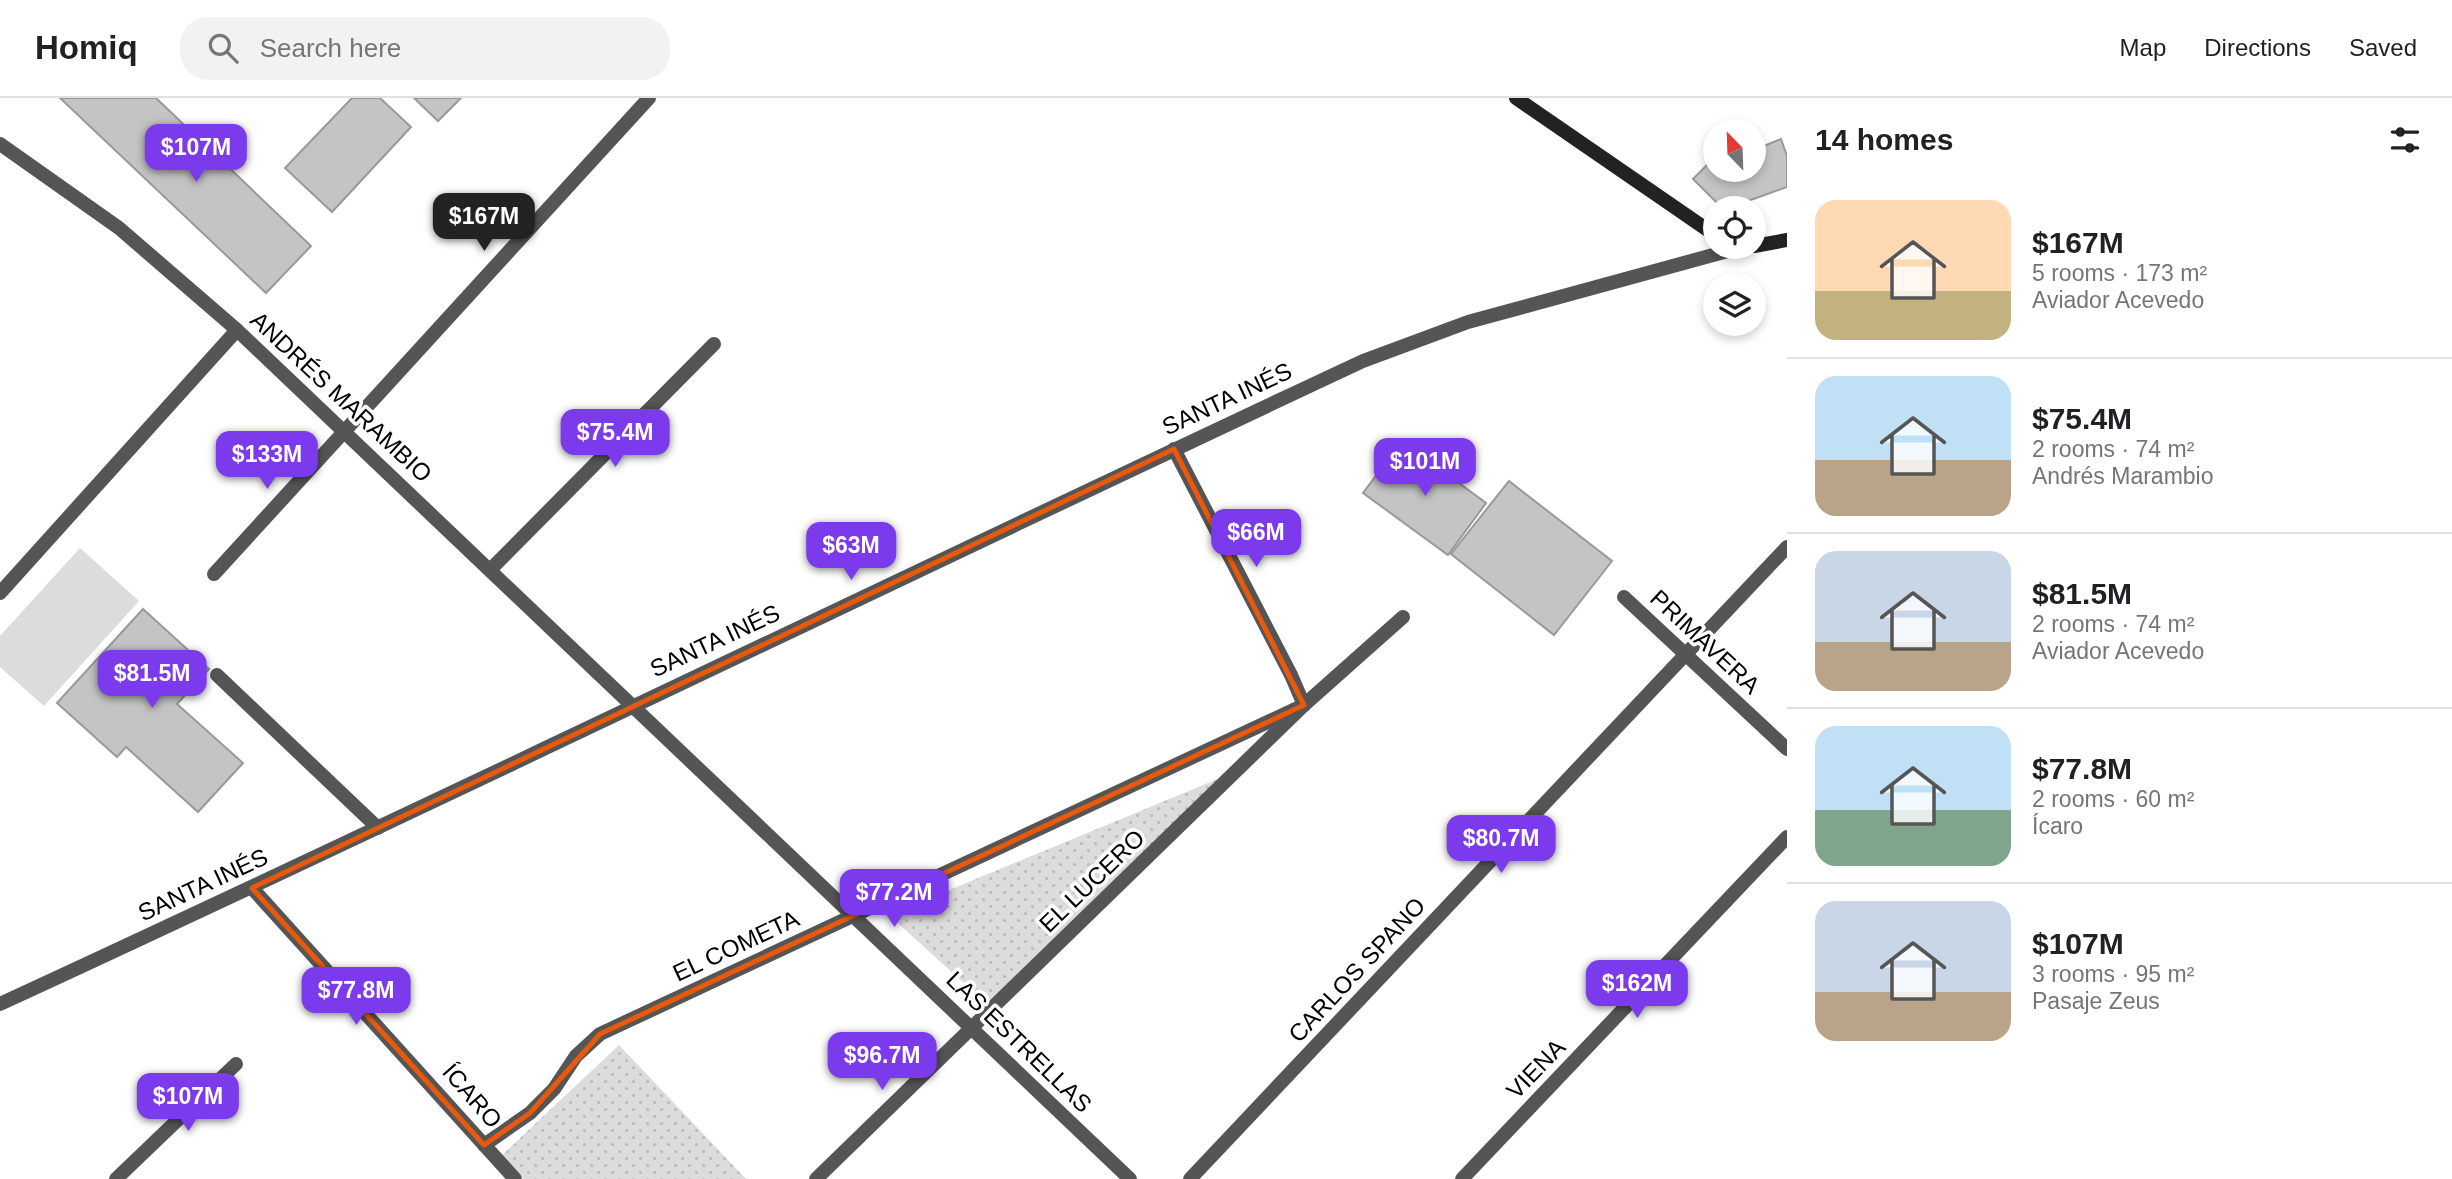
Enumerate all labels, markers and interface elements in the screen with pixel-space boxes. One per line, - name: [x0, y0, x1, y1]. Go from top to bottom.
- search box: [180, 17, 670, 80]
- text: Homiq: [35, 29, 138, 66]
- icon: search: [204, 29, 242, 67]
- text: Search here: [260, 33, 401, 63]
- text: Map: [2120, 34, 2166, 61]
- text: Directions: [2204, 34, 2311, 61]
- text: Saved: [2349, 34, 2417, 61]
- north arrow: [1703, 119, 1766, 182]
- map controls: [1703, 119, 1766, 336]
- icon: filters: [2386, 121, 2424, 159]
- text: 14 homes: [1815, 123, 1953, 156]
- pin: $107M: [147, 125, 245, 184]
- text: $107M: [161, 134, 231, 160]
- pin: $167M: [435, 194, 533, 253]
- button: locate: [1703, 196, 1766, 259]
- text: $167M: [449, 203, 519, 229]
- text: $167M: [2032, 226, 2124, 259]
- icon: home: [1871, 228, 1955, 312]
- text: 5 rooms · 173 m²: [2032, 260, 2207, 286]
- button: layers: [1703, 273, 1766, 336]
- text: Aviador Acevedo: [2032, 287, 2204, 313]
- street label: ANDRÉS MARAMBIO: [245, 306, 437, 487]
- street label: SANTA INÉS: [1158, 357, 1296, 440]
- text: $75.4M: [2032, 402, 2132, 435]
- icon: home: [1871, 404, 1955, 488]
- pin: $75.4M: [558, 410, 672, 469]
- text: $75.4M: [577, 419, 653, 445]
- pin: $133M: [218, 432, 316, 491]
- text: 2 rooms · 74 m²: [2032, 436, 2194, 462]
- pin: $101M: [1376, 438, 1474, 498]
- text: $133M: [232, 441, 302, 467]
- text: $101M: [1390, 448, 1460, 474]
- text: Andrés Marambio: [2032, 463, 2214, 489]
- pin: $66M: [1215, 510, 1297, 569]
- text: $66M: [1227, 519, 1285, 545]
- pin: $63M: [810, 522, 892, 582]
- text: $63M: [822, 532, 880, 558]
- text: $81.5M: [2032, 577, 2132, 610]
- icon: home: [1871, 579, 1955, 663]
- street label: PRIMAVERA: [1645, 584, 1766, 699]
- street label: SANTA INÉS: [646, 599, 784, 682]
- text: 2 rooms · 74 m²: [2032, 611, 2194, 637]
- text: Aviador Acevedo: [2032, 638, 2204, 664]
- pin: $81.5M: [95, 650, 209, 710]
- text: $81.5M: [114, 660, 190, 686]
- text: $77.8M: [2032, 752, 2132, 785]
- icon: home: [1871, 754, 1955, 838]
- text: 2 rooms · 60 m²: [2032, 786, 2194, 812]
- text: Ícaro: [2032, 813, 2083, 839]
- pin: $80.7M: [1444, 816, 1558, 875]
- street label: EL LUCERO: [1034, 824, 1150, 937]
- text: $80.7M: [1463, 825, 1539, 851]
- street label: SANTA INÉS: [134, 843, 272, 926]
- pin: $77.2M: [837, 870, 951, 929]
- text: $77.2M: [856, 879, 932, 905]
- street label: CARLOS SPANO: [1283, 892, 1430, 1047]
- street label: EL COMETA: [668, 905, 803, 987]
- text: $107M: [2032, 927, 2124, 960]
- icon: home: [1871, 929, 1955, 1013]
- pin: $162M: [1588, 960, 1686, 1020]
- text: 3 rooms · 95 m²: [2032, 961, 2194, 987]
- street label: LAS ESTRELLAS: [941, 966, 1097, 1118]
- pin: $77.8M: [299, 968, 413, 1027]
- text: $162M: [1602, 970, 1672, 996]
- text: $77.8M: [318, 977, 394, 1003]
- text: Pasaje Zeus: [2032, 988, 2160, 1014]
- pin: $96.7M: [825, 1032, 939, 1092]
- street label: VIENA: [1501, 1033, 1570, 1104]
- text: $96.7M: [844, 1042, 920, 1068]
- street label: ÍCARO: [437, 1058, 508, 1133]
- pin: $107M: [139, 1074, 237, 1133]
- text: $107M: [153, 1083, 223, 1109]

